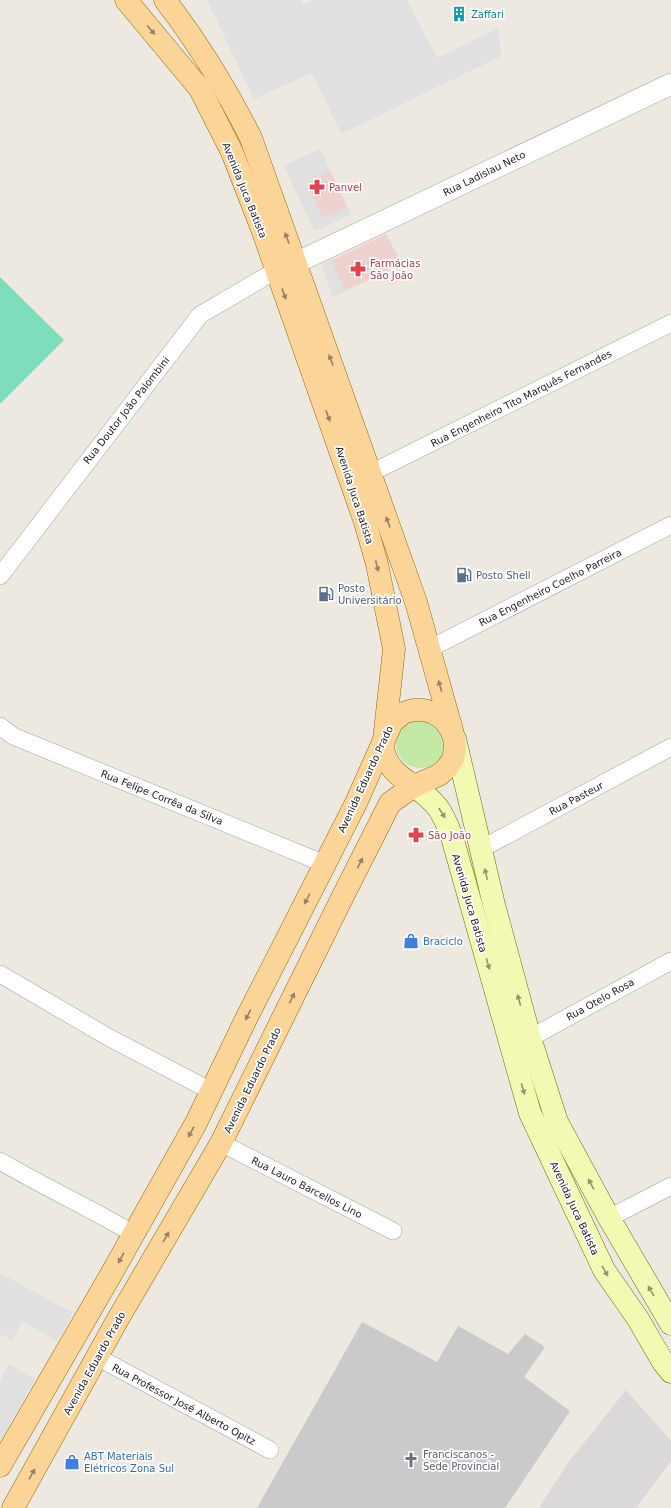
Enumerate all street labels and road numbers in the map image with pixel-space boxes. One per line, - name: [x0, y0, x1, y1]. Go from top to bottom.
- street label: Avenida Juca Batista: [220, 141, 269, 240]
- street label: Rua Ladislau Neto: [441, 149, 527, 198]
- street label: Rua Engenheiro Tito Marquês Fernandes: [429, 348, 614, 449]
- street label: Rua Doutor João Palombini: [81, 355, 172, 466]
- street label: Avenida Juca Batista: [334, 445, 376, 545]
- street label: Rua Engenheiro Coelho Parreira: [477, 547, 623, 628]
- street label: Avenida Eduardo Prado: [336, 724, 395, 834]
- street label: Rua Felipe Corrêa da Silva: [99, 768, 224, 827]
- street label: Rua Pasteur: [547, 779, 606, 817]
- street label: Avenida Juca Batista: [450, 853, 489, 954]
- street label: Rua Otelo Rosa: [564, 976, 636, 1023]
- street label: Avenida Eduardo Prado: [222, 1026, 283, 1135]
- street label: Rua Lauro Barcellos Lino: [250, 1155, 364, 1220]
- street label: Avenida Juca Batista: [548, 1160, 601, 1257]
- street label: Avenida Eduardo Prado: [61, 1310, 127, 1417]
- street label: Rua Professor José Alberto Opitz: [110, 1362, 257, 1447]

